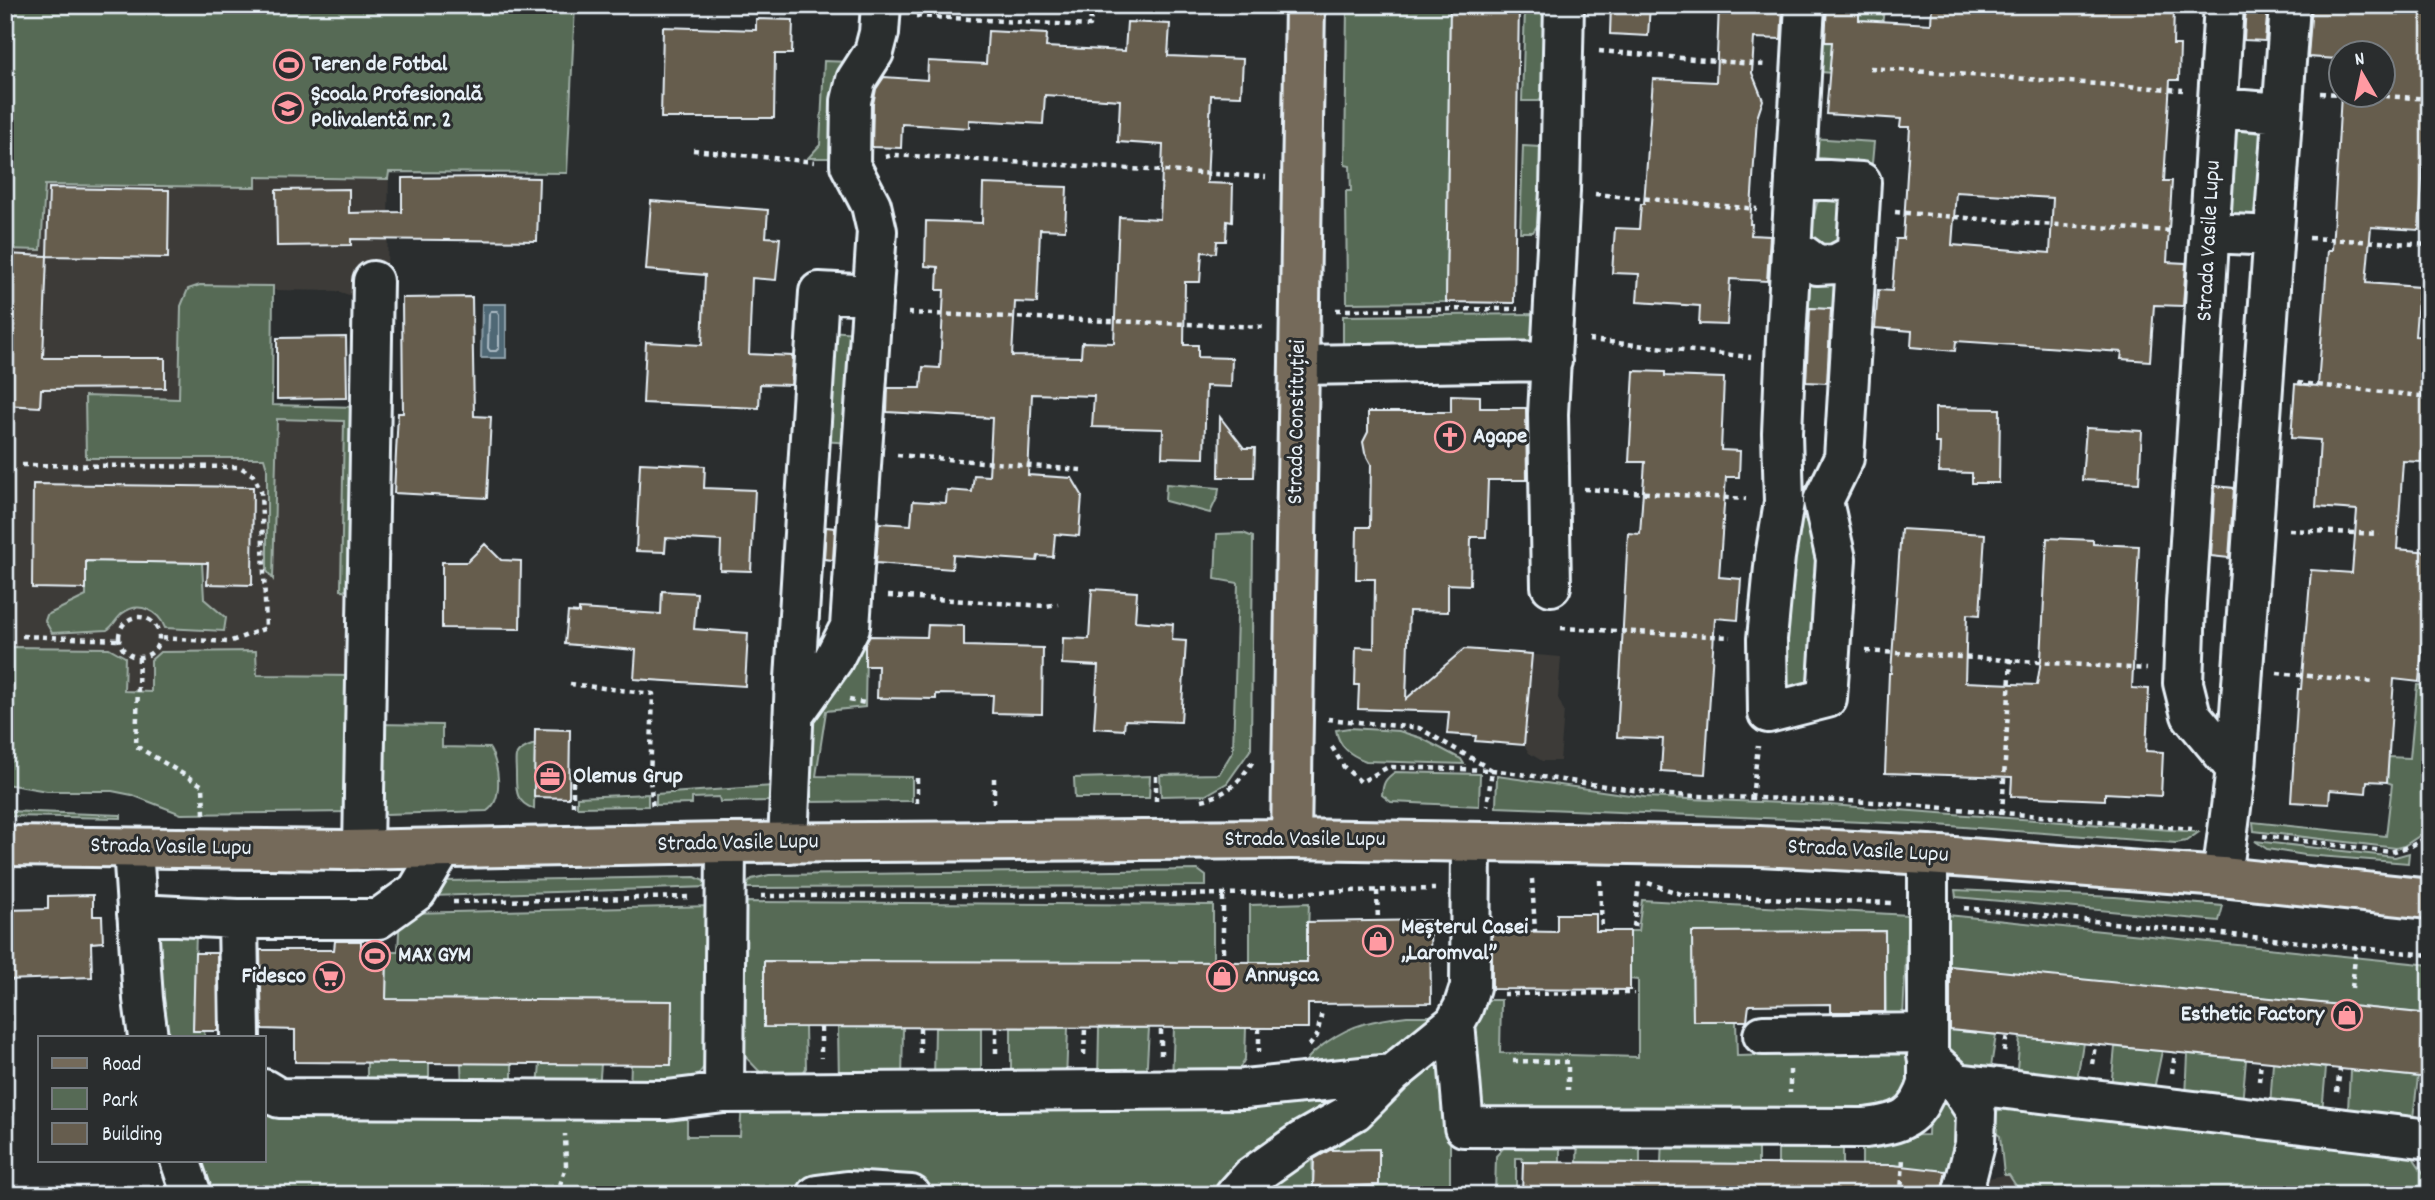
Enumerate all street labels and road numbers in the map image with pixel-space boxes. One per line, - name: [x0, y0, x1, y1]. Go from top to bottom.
- street label: Strada Vasile Lupu: [2189, 160, 2231, 322]
- street label: Strada Constituției: [1280, 339, 1316, 505]
- street label: Strada Vasile Lupu: [1224, 824, 1386, 857]
- street label: Strada Vasile Lupu: [657, 826, 819, 862]
- street label: Strada Vasile Lupu: [90, 830, 252, 866]
- street label: Strada Vasile Lupu: [1787, 831, 1949, 873]

